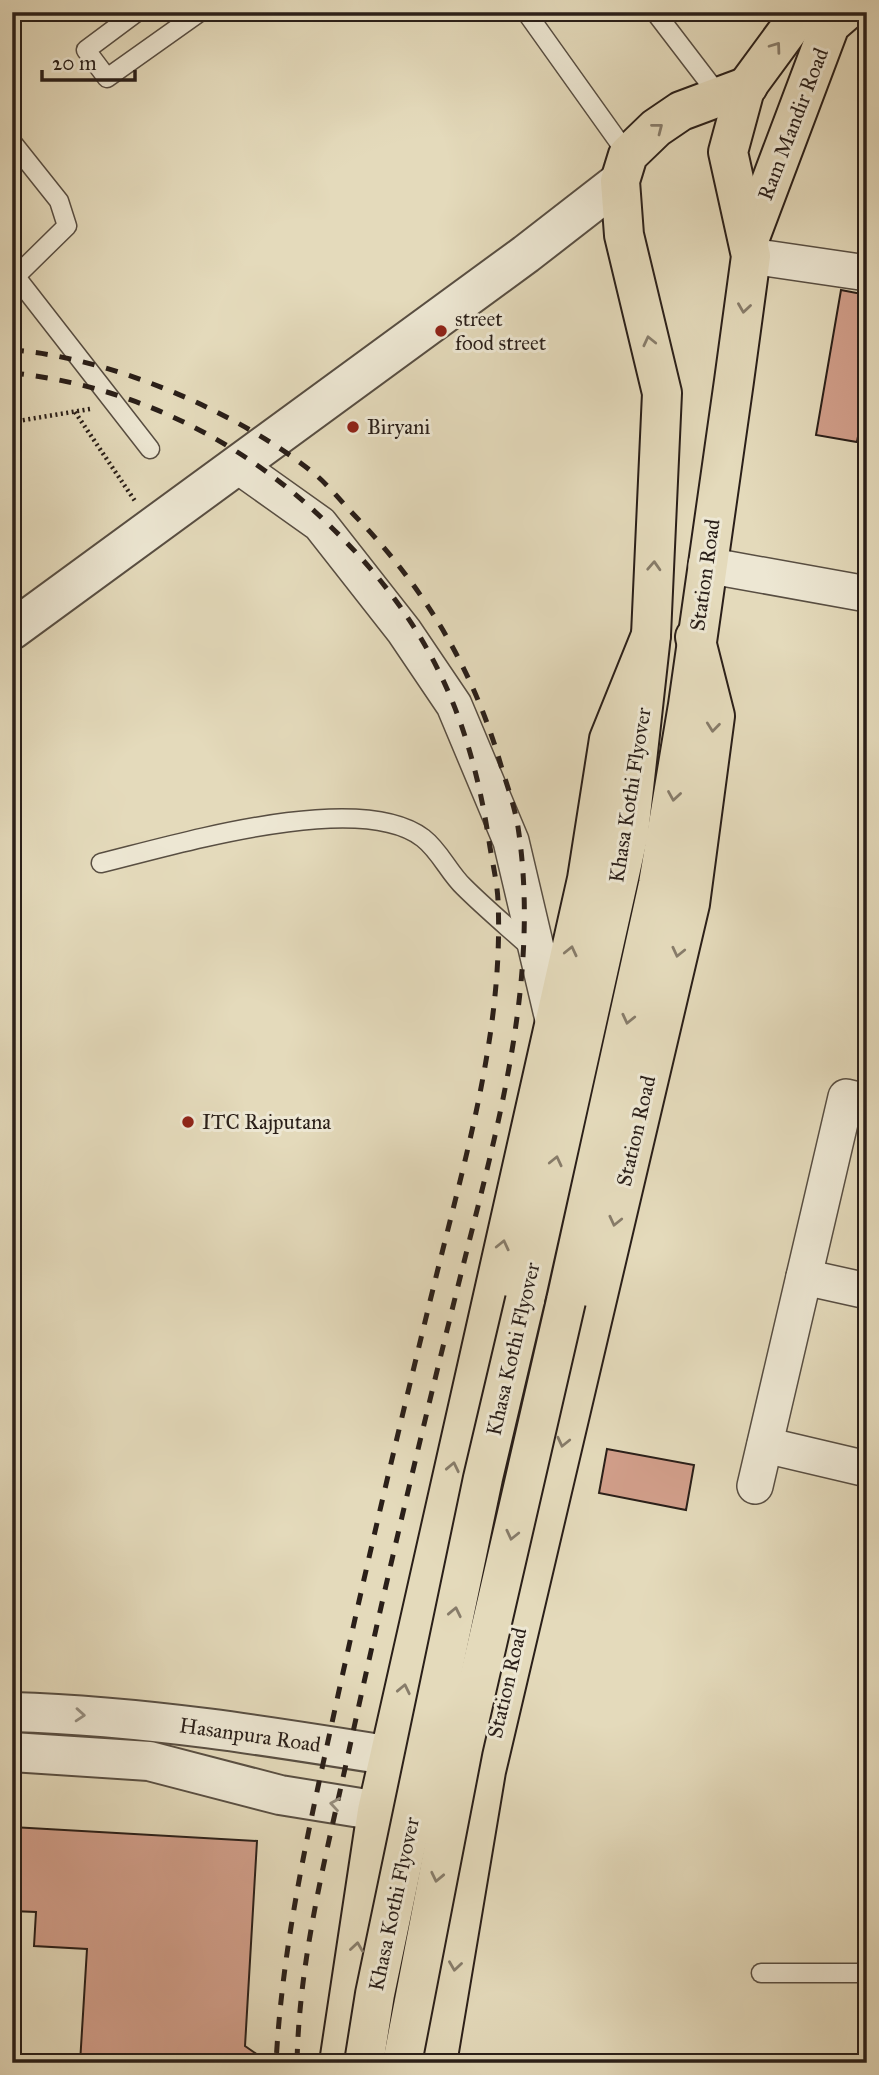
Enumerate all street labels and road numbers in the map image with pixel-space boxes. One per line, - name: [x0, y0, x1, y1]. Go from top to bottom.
- street label: Ram Mandir Road: [752, 44, 834, 204]
- street label: Station Road: [684, 517, 726, 633]
- street label: Khasa Kothi Flyover: [603, 705, 657, 884]
- street label: Station Road: [611, 1073, 661, 1189]
- street label: Khasa Kothi Flyover: [480, 1260, 546, 1438]
- street label: Station Road: [482, 1625, 532, 1741]
- street label: Hasanpura Road: [178, 1712, 323, 1758]
- street label: Khasa Kothi Flyover: [363, 1815, 425, 1993]

